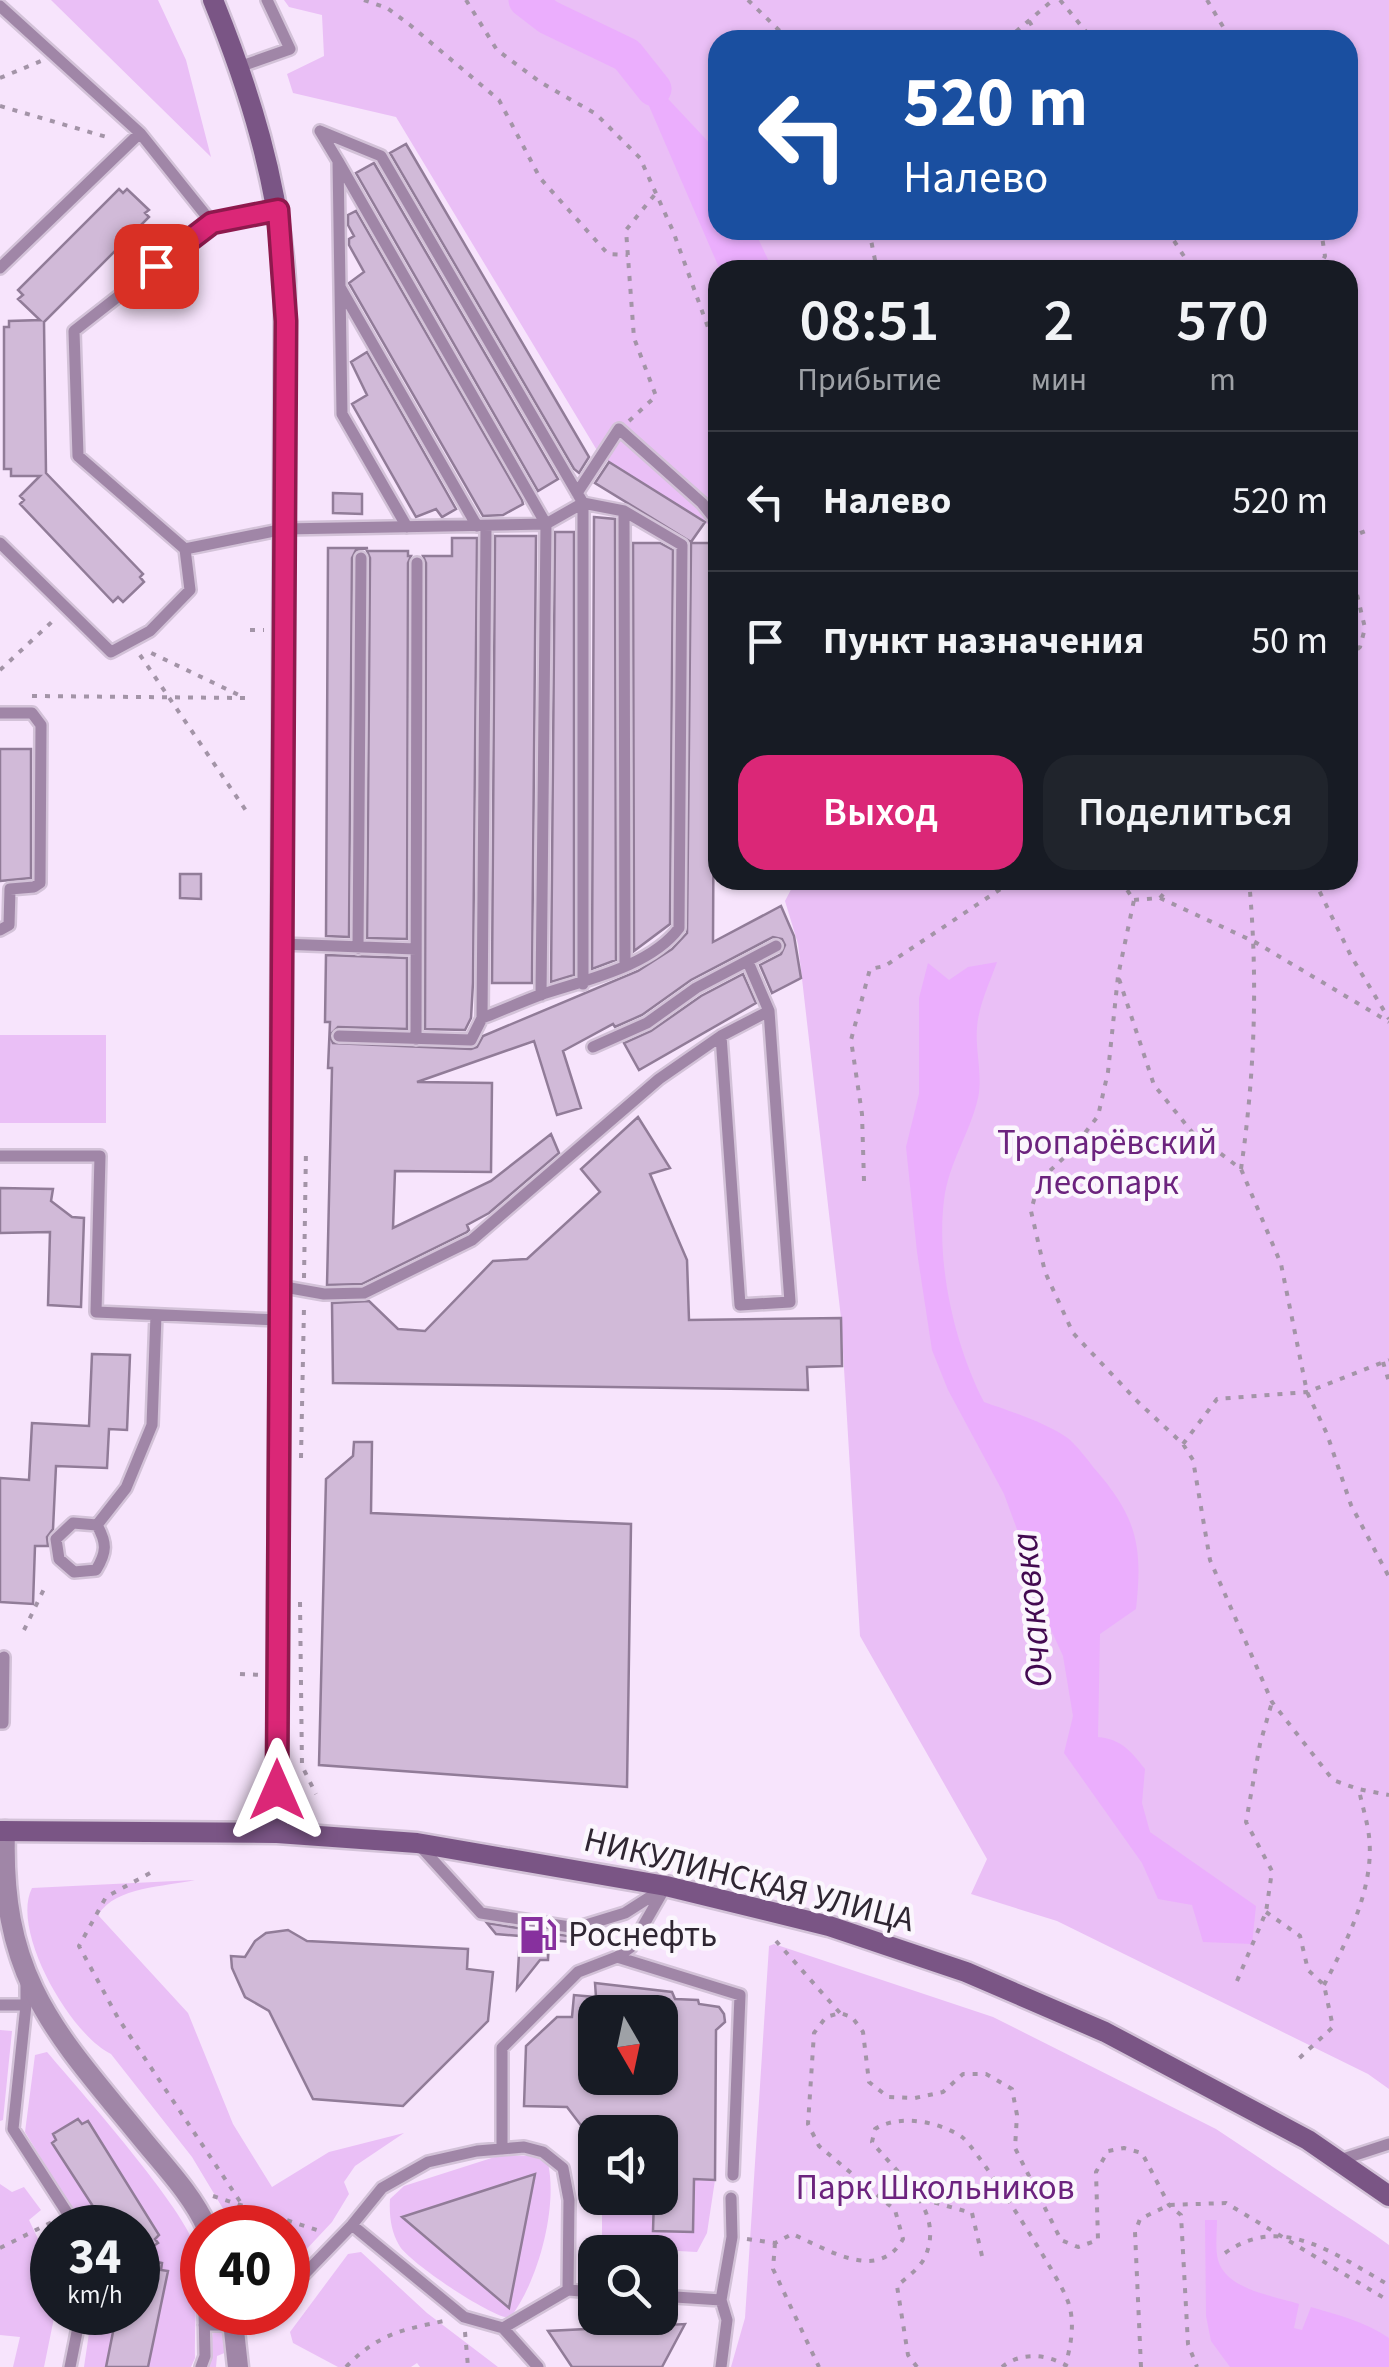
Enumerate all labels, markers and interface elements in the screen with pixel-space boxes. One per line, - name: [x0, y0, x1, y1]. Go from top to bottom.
- text: 520 m: [903, 53, 1088, 153]
- icon: left: [738, 70, 868, 200]
- text: Налево: [903, 146, 1049, 210]
- pin: [114, 224, 199, 309]
- icon: arrive: [129, 239, 184, 294]
- text: 08:51: [800, 279, 939, 364]
- text: 2: [1044, 279, 1074, 364]
- text: 570: [1176, 279, 1269, 364]
- text: Прибытие: [797, 357, 941, 403]
- text: мин: [1031, 357, 1087, 403]
- text: m: [1209, 357, 1236, 403]
- icon: left: [738, 474, 793, 529]
- text: Налево: [823, 474, 951, 528]
- text: 520 m: [1232, 474, 1328, 528]
- icon: arrive: [738, 614, 793, 669]
- text: Пункт назначения: [823, 614, 1144, 668]
- text: 50 m: [1251, 614, 1328, 668]
- button: Выход: [738, 755, 1023, 870]
- button: Поделиться: [1043, 755, 1328, 870]
- park label: Тропарёвский лесопарк: [997, 1118, 1217, 1208]
- water label: Очаковка: [997, 1530, 1067, 1690]
- position arrow: [225, 1738, 329, 1842]
- street label: НИКУЛИНСКАЯ УЛИЦА: [579, 1815, 919, 1945]
- place label: Роснефть: [568, 1910, 717, 1960]
- fuel station icon: Роснефть: [517, 1914, 559, 1956]
- north arrow: [578, 1995, 678, 2095]
- map controls: [578, 1995, 678, 2335]
- button: sound: [578, 2115, 678, 2215]
- park label: Парк Школьников: [795, 2163, 1075, 2213]
- speed limit sign: 40: [180, 2205, 310, 2335]
- text: 34: [69, 2222, 121, 2293]
- button: search: [578, 2235, 678, 2335]
- text: km/h: [67, 2277, 123, 2313]

